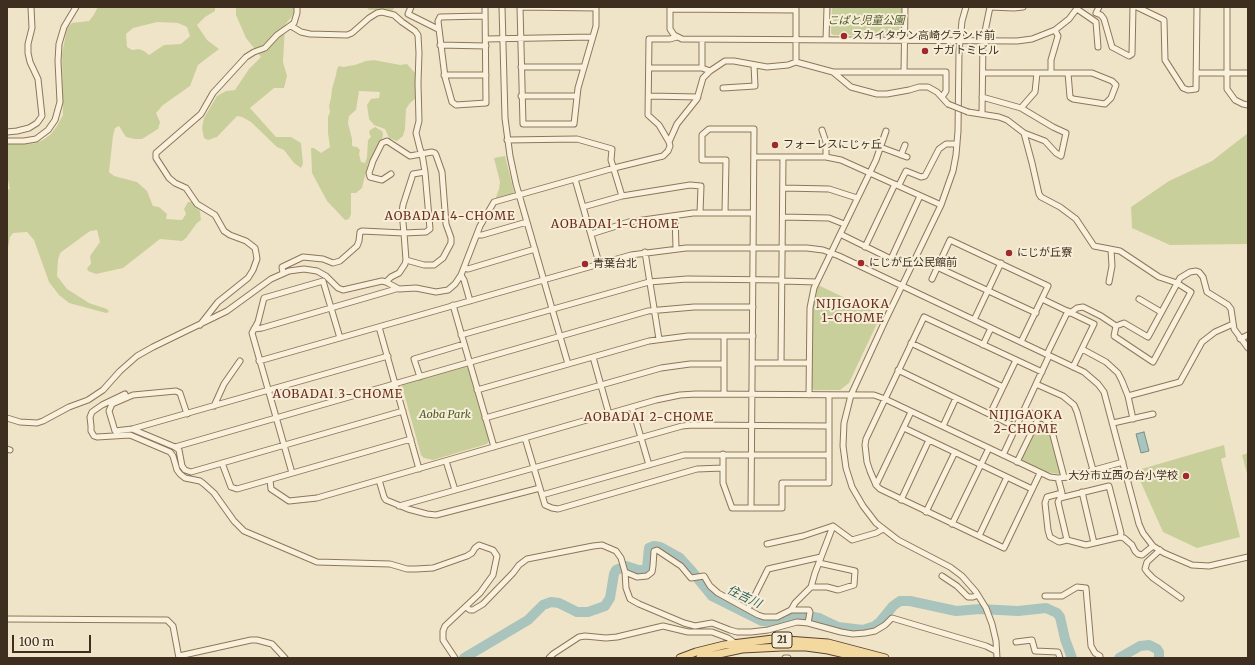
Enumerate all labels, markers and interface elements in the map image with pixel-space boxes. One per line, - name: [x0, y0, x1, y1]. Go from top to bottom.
- park label: こばと児童公園: [828, 14, 904, 28]
- place label: スカイタウン高崎グランド前: [852, 29, 995, 43]
- marker: スカイタウン高崎グランド前: [839, 31, 849, 41]
- place label: ナガトミビル: [933, 44, 999, 58]
- marker: ナガトミビル: [920, 46, 930, 56]
- place label: フォーレスにじヶ丘: [783, 138, 882, 152]
- marker: フォーレスにじヶ丘: [770, 140, 780, 150]
- district label: AOBADAI 4-CHOME: [384, 210, 516, 224]
- district label: AOBADAI 1-CHOME: [551, 218, 679, 232]
- place label: にじが丘寮: [1017, 246, 1072, 260]
- marker: にじが丘寮: [1004, 248, 1014, 258]
- place label: にじが丘公民館前: [869, 256, 957, 270]
- place label: 青葉台北: [593, 257, 637, 271]
- marker: にじが丘公民館前: [856, 258, 866, 268]
- marker: 青葉台北: [580, 259, 590, 269]
- district label: NIJIGAOKA 1-CHOME: [816, 298, 890, 326]
- district label: AOBADAI 3-CHOME: [273, 388, 403, 402]
- park label: Aoba Park: [419, 408, 471, 422]
- district label: NIJIGAOKA 2-CHOME: [989, 409, 1063, 437]
- district label: AOBADAI 2-CHOME: [584, 411, 714, 425]
- place label: 大分市立西の台小学校: [1068, 469, 1178, 483]
- marker: 大分市立西の台小学校: [1181, 471, 1191, 481]
- water label: 住吉川: [725, 583, 763, 611]
- scale bar: [14, 627, 93, 653]
- road number: 21: [772, 632, 792, 648]
- text: 100 m: [19, 634, 54, 649]

